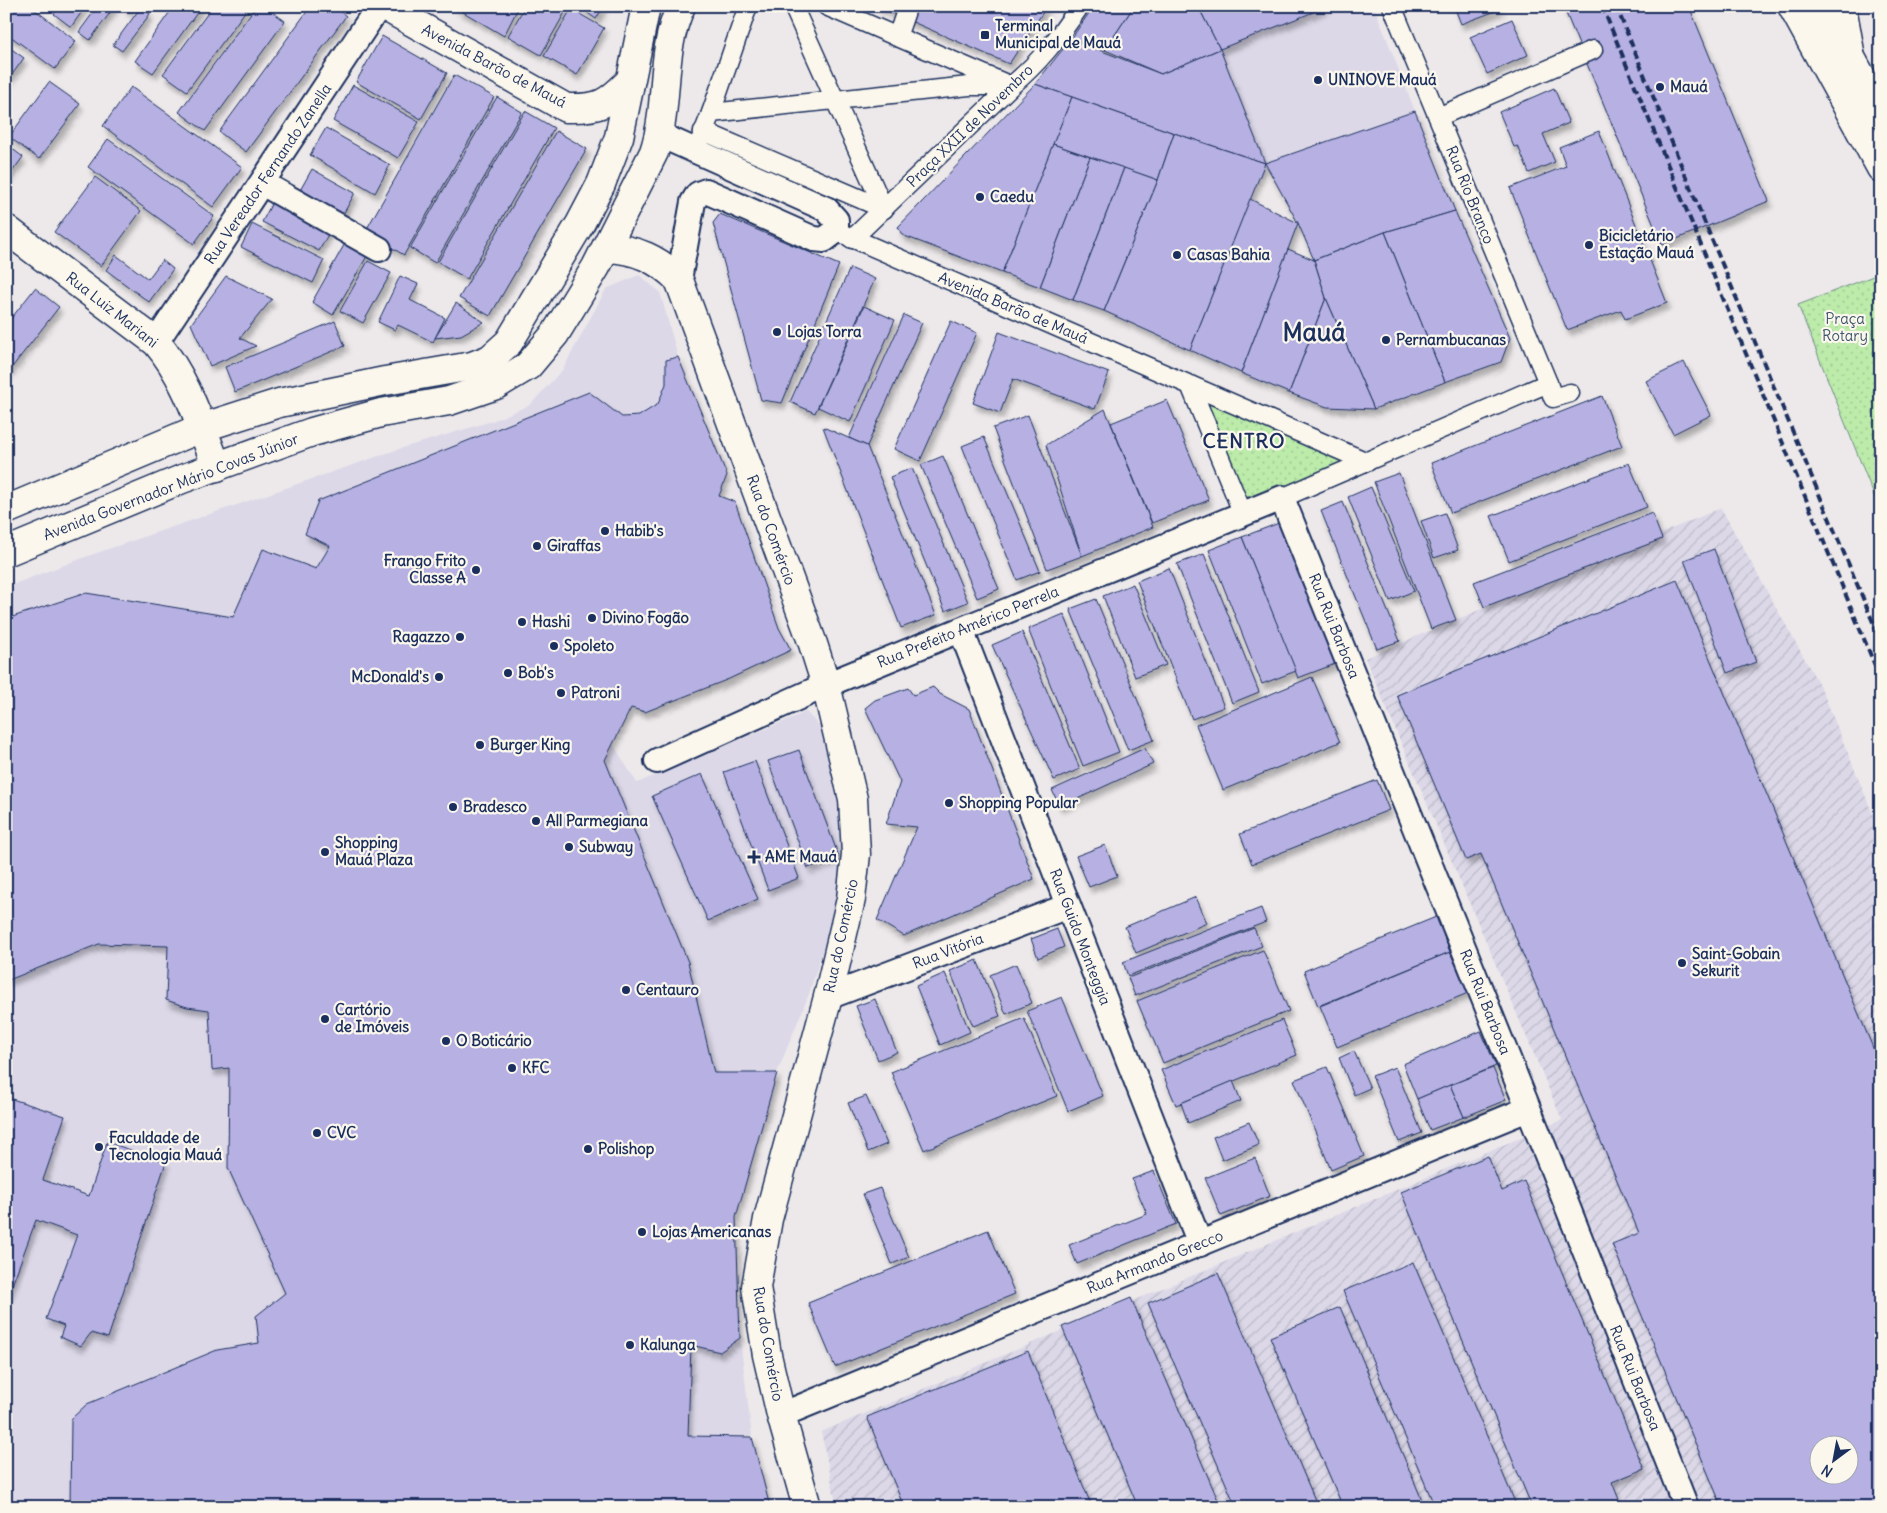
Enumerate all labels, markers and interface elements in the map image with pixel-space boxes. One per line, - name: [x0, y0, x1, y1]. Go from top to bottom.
- place label: Terminal Municipal de Mauá: [995, 16, 1122, 53]
- street label: Avenida Barão de Mauá: [419, 19, 570, 112]
- marker: Terminal Municipal de Mauá: [979, 29, 991, 41]
- street label: Praça XXII de Novembro: [902, 60, 1037, 191]
- place label: UNINOVE Mauá: [1328, 70, 1437, 89]
- marker: UNINOVE Mauá: [1312, 74, 1324, 86]
- place label: Mauá: [1670, 77, 1708, 96]
- street label: Rua Vereador Fernando Zanella: [200, 79, 336, 268]
- marker: Mauá: [1654, 81, 1666, 93]
- street label: Rua Rio Branco: [1442, 143, 1499, 247]
- place label: Caedu: [990, 187, 1034, 206]
- marker: Caedu: [974, 191, 986, 203]
- place label: Bicicletário Estação Mauá: [1599, 226, 1694, 263]
- marker: Bicicletário Estação Mauá: [1583, 239, 1595, 251]
- place label: Casas Bahia: [1187, 245, 1271, 264]
- marker: Casas Bahia: [1171, 249, 1183, 261]
- street label: Avenida Barão de Mauá: [935, 267, 1091, 348]
- street label: Rua Luiz Mariani: [62, 268, 162, 352]
- park label: Praça Rotary: [1822, 309, 1868, 345]
- district label: Mauá: [1282, 316, 1346, 348]
- place label: Lojas Torra: [787, 322, 862, 341]
- marker: Lojas Torra: [771, 326, 783, 338]
- place label: Pernambucanas: [1396, 330, 1506, 349]
- marker: Pernambucanas: [1380, 334, 1392, 346]
- district label: CENTRO: [1202, 428, 1286, 453]
- street label: Avenida Governador Mário Covas Júnior: [40, 429, 301, 544]
- street label: Rua do Comércio: [743, 472, 800, 588]
- place label: Habib's: [615, 521, 664, 540]
- marker: Habib's: [599, 525, 611, 537]
- place label: Giraffas: [547, 536, 601, 555]
- marker: Giraffas: [531, 540, 543, 552]
- place label: Frango Frito Classe A: [384, 551, 467, 587]
- marker: Frango Frito Classe A: [470, 564, 482, 576]
- street label: Rua Rui Barbosa: [1305, 570, 1364, 682]
- street label: Rua Prefeito Américo Perrela: [874, 581, 1062, 672]
- place label: Divino Fogão: [602, 608, 689, 628]
- place label: Hashi: [532, 612, 570, 631]
- marker: Divino Fogão: [586, 612, 598, 624]
- marker: Hashi: [516, 616, 528, 628]
- place label: Ragazzo: [392, 627, 451, 647]
- marker: Ragazzo: [454, 631, 466, 643]
- place label: Spoleto: [564, 636, 615, 656]
- marker: Spoleto: [548, 640, 560, 652]
- place label: Bob's: [518, 663, 554, 682]
- place label: McDonald's: [351, 667, 429, 686]
- marker: Bob's: [502, 667, 514, 679]
- marker: McDonald's: [433, 671, 445, 683]
- place label: Patroni: [571, 683, 620, 702]
- marker: Patroni: [555, 687, 567, 699]
- place label: Burger King: [490, 735, 570, 755]
- marker: Burger King: [474, 739, 486, 751]
- place label: Shopping Popular: [959, 793, 1079, 813]
- place label: Bradesco: [463, 797, 527, 816]
- marker: Shopping Popular: [943, 797, 955, 809]
- marker: Bradesco: [447, 801, 459, 813]
- place label: All Parmegiana: [546, 811, 648, 831]
- marker: All Parmegiana: [530, 815, 542, 827]
- place label: Shopping Mauá Plaza: [335, 833, 413, 869]
- place label: Subway: [579, 837, 633, 857]
- marker: Subway: [563, 841, 575, 853]
- marker: Shopping Mauá Plaza: [319, 846, 331, 858]
- place label: AME Mauá: [765, 847, 837, 866]
- marker: AME Mauá: [747, 850, 761, 864]
- street label: Rua Guido Monteggia: [1046, 866, 1115, 1008]
- street label: Rua do Comércio: [819, 877, 862, 995]
- street label: Rua Vitória: [910, 928, 986, 973]
- place label: Saint-Gobain Sekurit: [1692, 944, 1780, 980]
- street label: Rua Rui Barbosa: [1456, 946, 1515, 1058]
- marker: Saint-Gobain Sekurit: [1676, 957, 1688, 969]
- place label: Centauro: [636, 980, 699, 999]
- marker: Centauro: [620, 984, 632, 996]
- place label: Cartório de Imóveis: [335, 1000, 409, 1036]
- marker: Cartório de Imóveis: [319, 1013, 331, 1025]
- place label: O Boticário: [456, 1031, 532, 1050]
- marker: O Boticário: [440, 1035, 452, 1047]
- place label: KFC: [522, 1058, 550, 1077]
- marker: KFC: [506, 1062, 518, 1074]
- place label: CVC: [327, 1123, 356, 1142]
- marker: CVC: [311, 1127, 323, 1139]
- place label: Faculdade de Tecnologia Mauá: [109, 1128, 223, 1165]
- place label: Polishop: [598, 1139, 655, 1159]
- marker: Faculdade de Tecnologia Mauá: [93, 1141, 105, 1153]
- marker: Polishop: [582, 1143, 594, 1155]
- place label: Lojas Americanas: [652, 1222, 771, 1241]
- marker: Lojas Americanas: [636, 1226, 648, 1238]
- street label: Rua Armando Grecco: [1084, 1226, 1226, 1298]
- street label: Rua do Comércio: [749, 1285, 788, 1403]
- street label: Rua Rui Barbosa: [1606, 1322, 1665, 1434]
- place label: Kalunga: [640, 1335, 696, 1355]
- marker: Kalunga: [624, 1339, 636, 1351]
- north arrow: [1810, 1436, 1860, 1486]
- text: N: [1818, 1461, 1836, 1481]

